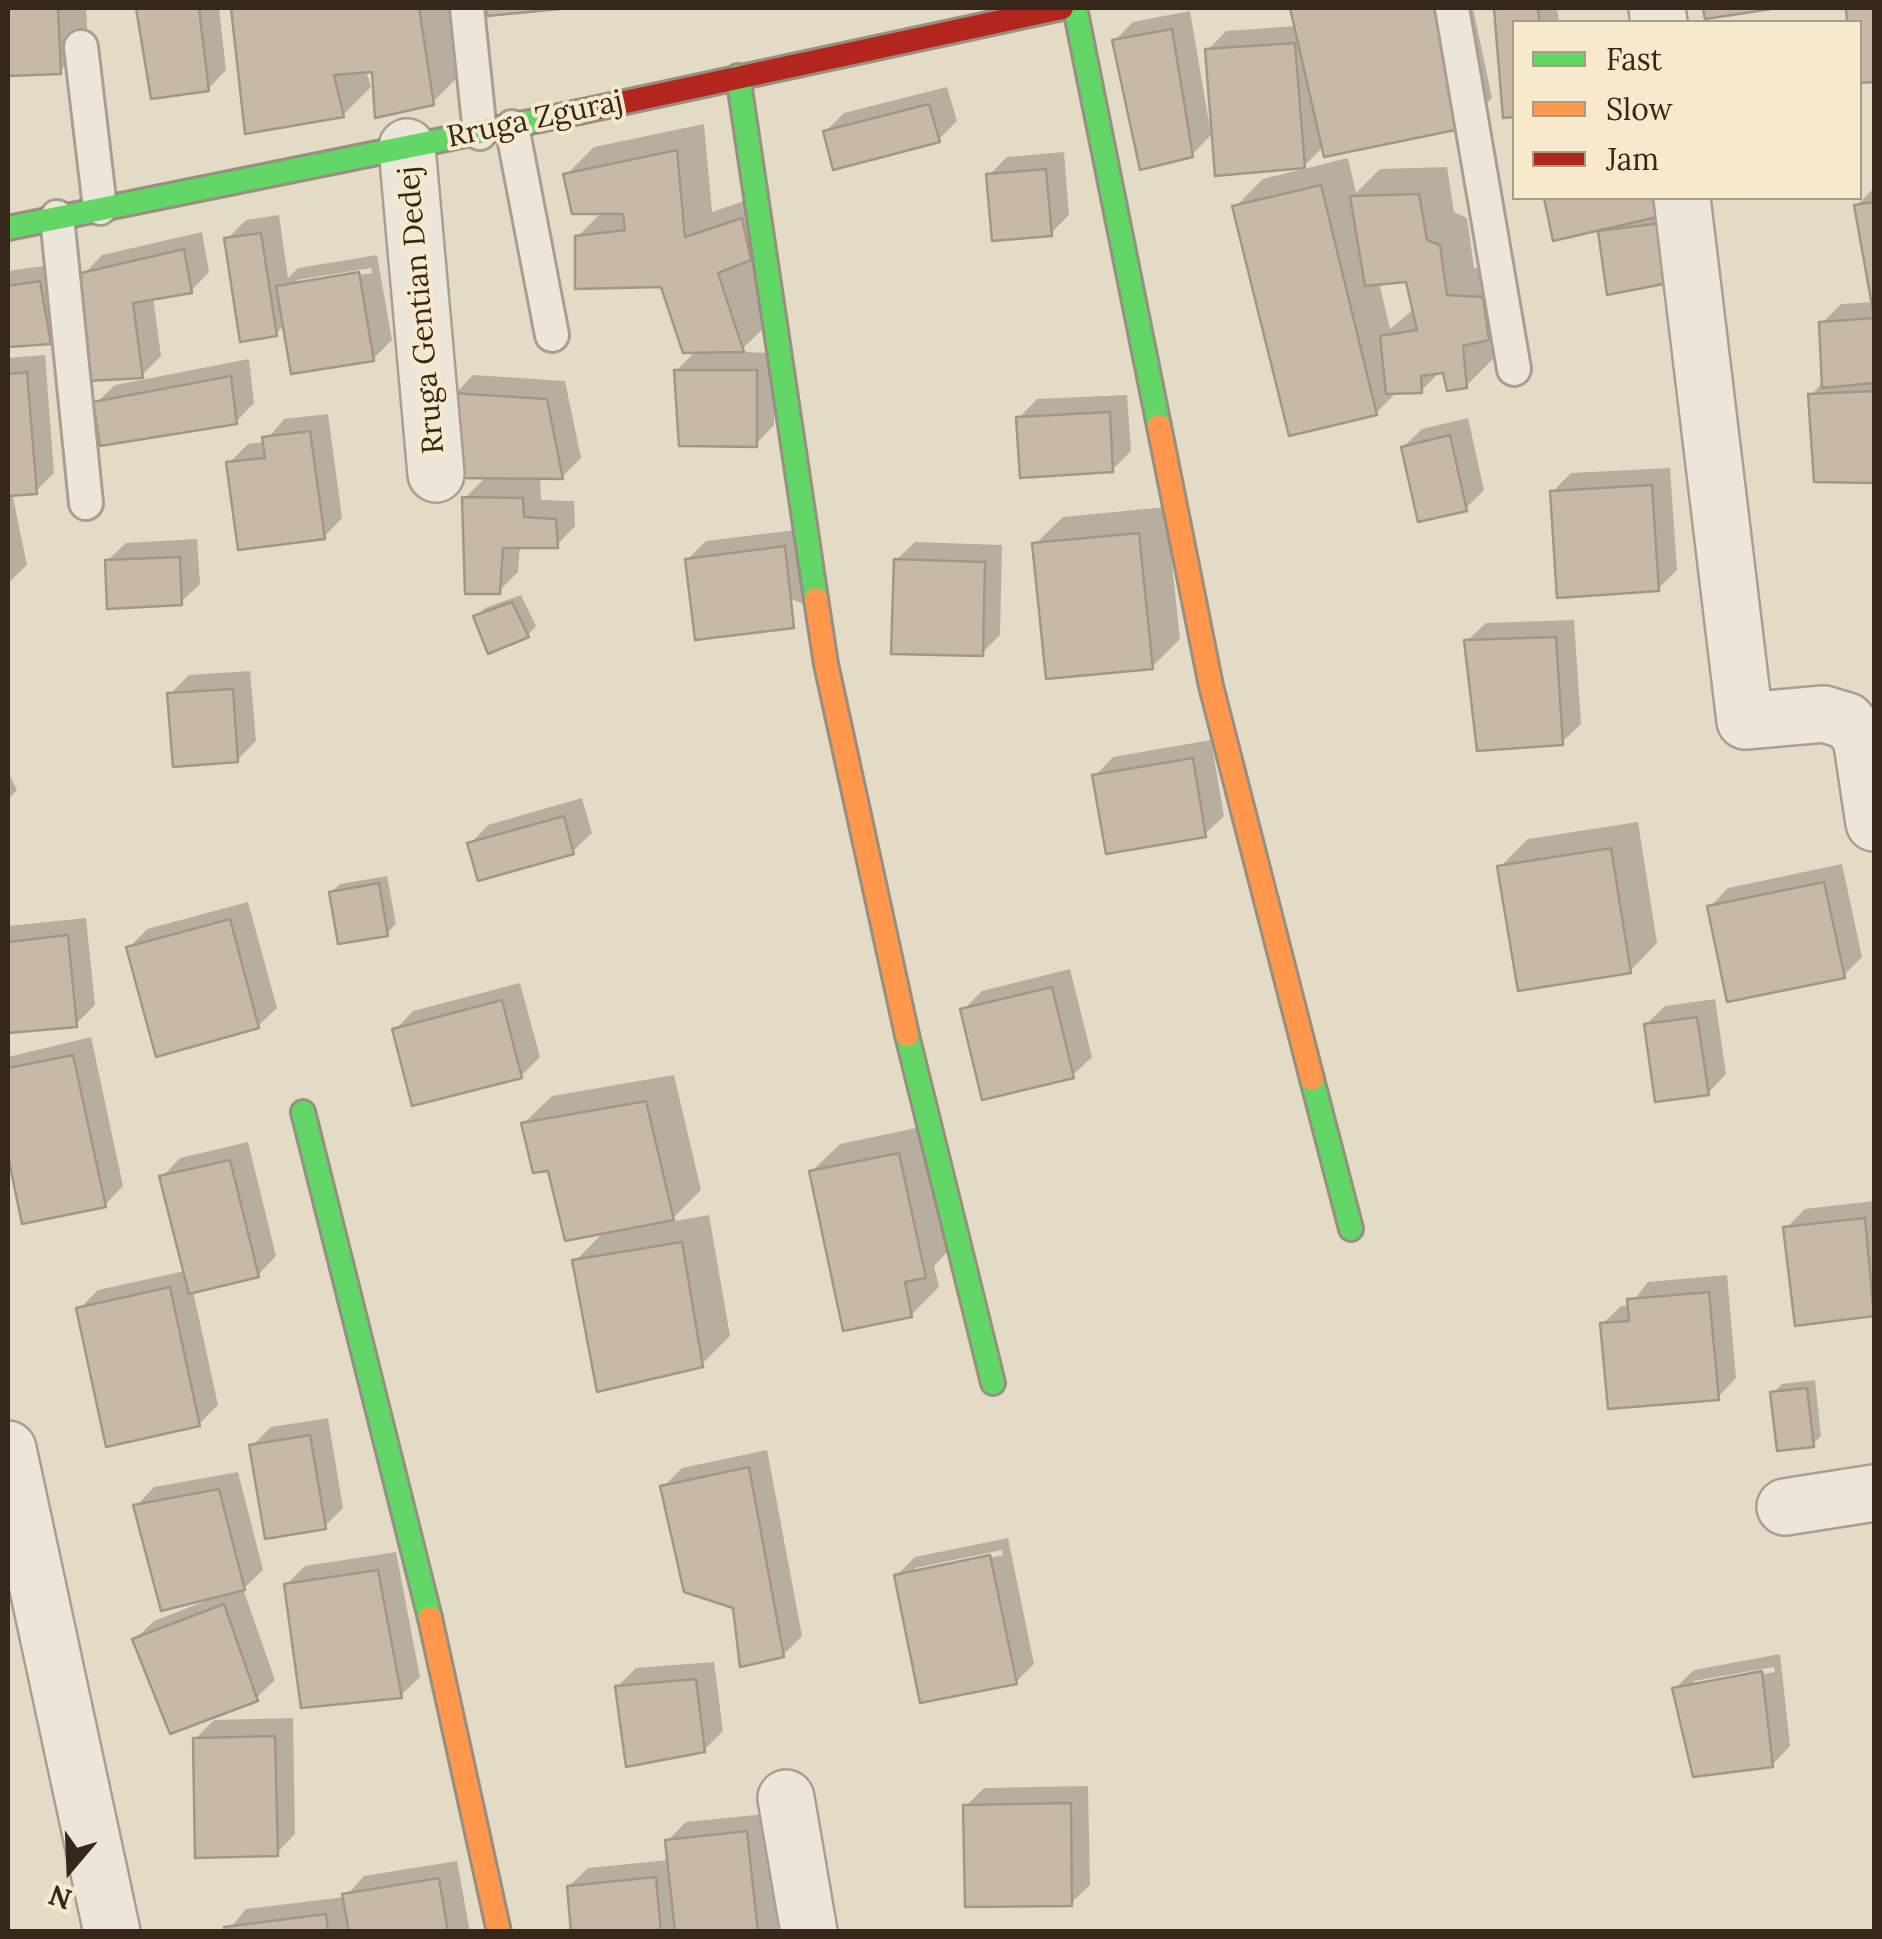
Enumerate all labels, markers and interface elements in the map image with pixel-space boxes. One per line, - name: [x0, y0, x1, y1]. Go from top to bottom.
- legend: [1512, 20, 1862, 200]
- text: Fast: [1606, 40, 1662, 78]
- street label: Rruga Zguraj: [444, 84, 626, 156]
- text: Slow: [1606, 90, 1672, 128]
- text: Jam: [1606, 140, 1659, 178]
- street label: Rruga Gentian Dedej: [391, 165, 453, 455]
- north arrow: [20, 1819, 120, 1919]
- text: N: [44, 1877, 76, 1918]

